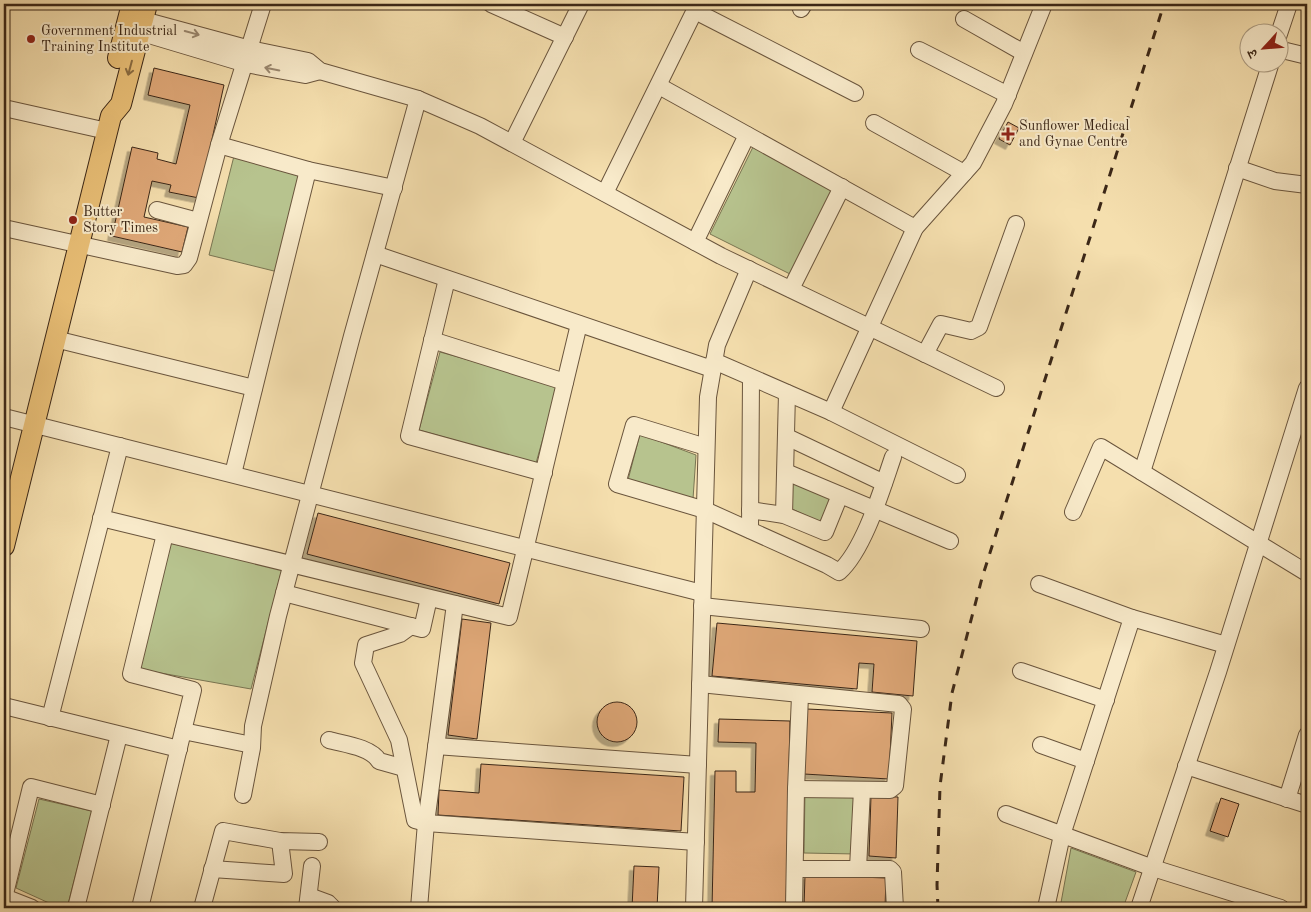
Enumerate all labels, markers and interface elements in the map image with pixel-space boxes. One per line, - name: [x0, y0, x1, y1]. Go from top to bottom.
- north arrow: [1238, 22, 1288, 72]
- place label: Government Industrial Training Institute: [41, 24, 177, 54]
- one-way arrow: [184, 29, 200, 38]
- marker: Government Industrial Training Institute: [25, 33, 37, 45]
- text: उ: [1245, 46, 1262, 60]
- one-way arrow: [125, 59, 134, 75]
- one-way arrow: [265, 63, 281, 73]
- place label: Sunflower Medical and Gynae Centre: [1019, 119, 1129, 149]
- marker: Sunflower Medical and Gynae Centre: [1001, 127, 1015, 141]
- place label: Butter Story Times: [83, 205, 158, 235]
- marker: Butter Story Times: [67, 214, 79, 226]

